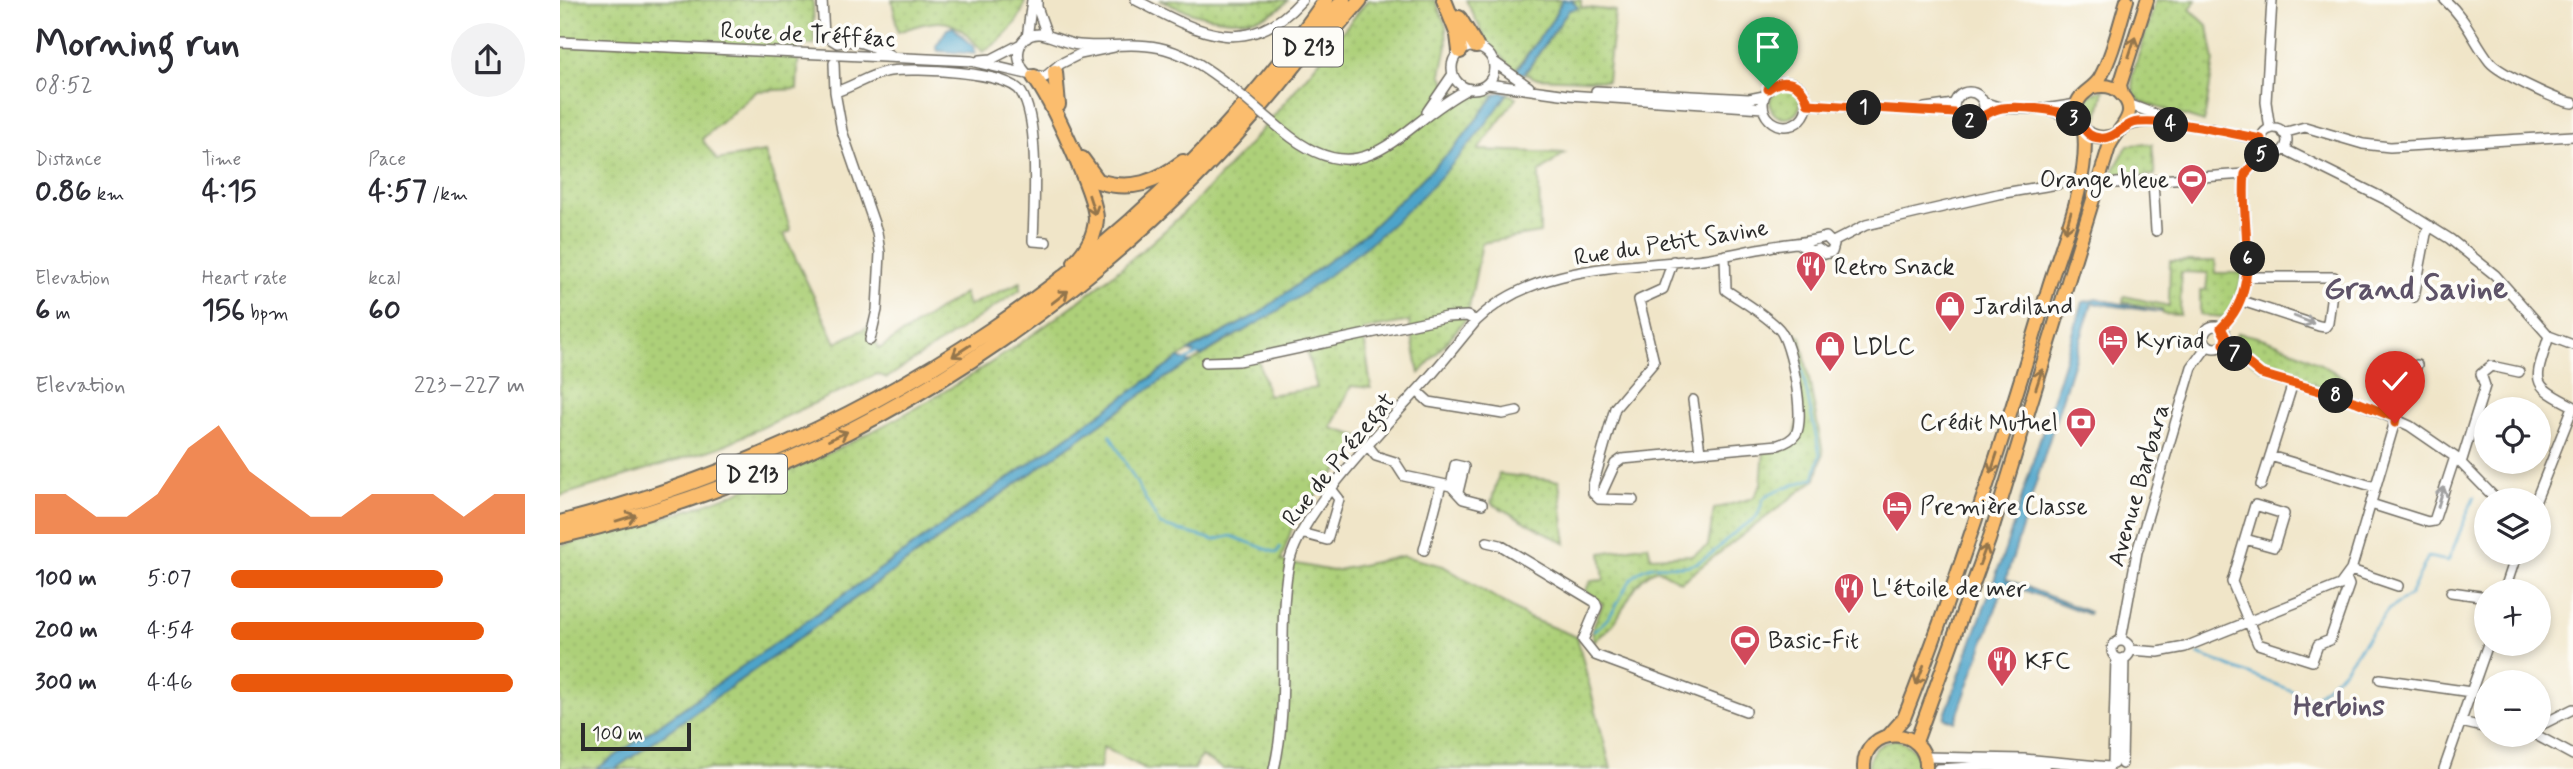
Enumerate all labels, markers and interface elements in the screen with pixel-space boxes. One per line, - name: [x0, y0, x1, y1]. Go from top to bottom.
- street label: Route de Tréfféac: [720, 15, 896, 56]
- pin: [1738, 17, 1798, 89]
- text: Morning run: [35, 20, 240, 69]
- button: share: [451, 23, 525, 97]
- road number: D 213: [1273, 28, 1343, 66]
- icon: arrive: [1749, 28, 1787, 66]
- one-way arrow: [2126, 36, 2139, 58]
- text: 08:52: [35, 71, 93, 101]
- pin: 1: [1846, 90, 1882, 126]
- text: 1: [1859, 95, 1868, 120]
- pin: 3: [2056, 102, 2092, 136]
- pin: 2: [1952, 104, 1988, 140]
- text: 3: [2069, 106, 2078, 131]
- pin: 4: [2154, 108, 2188, 142]
- text: 2: [1965, 109, 1974, 134]
- text: 4: [2165, 112, 2176, 137]
- pin: 5: [2244, 138, 2280, 172]
- text: 5: [2256, 142, 2267, 167]
- text: Distance: [35, 147, 102, 172]
- text: Time: [202, 147, 241, 172]
- text: Pace: [368, 147, 406, 172]
- sports icon: Orange bleue: [2175, 162, 2209, 206]
- place label: Orange bleue: [2040, 165, 2169, 198]
- text: 0.86: [35, 172, 92, 211]
- text: 4:15: [202, 172, 257, 211]
- text: 4:57: [368, 172, 427, 211]
- text: km: [92, 182, 124, 207]
- text: /km: [427, 182, 468, 207]
- one-way arrow: [1087, 194, 1099, 216]
- one-way arrow: [2061, 210, 2074, 233]
- street label: Rue du Petit Savine: [1572, 213, 1771, 274]
- pin: 6: [2230, 242, 2266, 276]
- text: 6: [2243, 246, 2252, 271]
- restaurant icon: Retro Snack: [1794, 249, 1828, 293]
- place label: Retro Snack: [1834, 252, 1955, 283]
- text: Elevation: [35, 266, 110, 291]
- text: Heart rate: [202, 266, 287, 291]
- text: kcal: [368, 266, 400, 291]
- district label: Grand Savine: [2324, 268, 2508, 310]
- shop icon: Jardiland: [1933, 289, 1967, 333]
- one-way arrow: [1050, 290, 1069, 305]
- text: 6: [35, 291, 50, 330]
- text: 156: [202, 291, 245, 330]
- text: 60: [368, 291, 401, 330]
- place label: Jardiland: [1973, 292, 2073, 323]
- text: m: [50, 301, 71, 326]
- text: bpm: [245, 301, 289, 326]
- one-way arrow: [2293, 315, 2315, 328]
- hotel icon: Kyriad: [2096, 323, 2130, 367]
- place label: Kyriad: [2136, 326, 2205, 357]
- shop icon: LDLC: [1813, 329, 1847, 373]
- place label: LDLC: [1853, 332, 1915, 363]
- pin: 7: [2218, 336, 2252, 372]
- text: 7: [2229, 341, 2240, 366]
- one-way arrow: [952, 344, 971, 359]
- pin: [2365, 351, 2425, 423]
- icon: check: [2376, 362, 2414, 400]
- one-way arrow: [2034, 368, 2046, 390]
- text: Elevation: [35, 371, 126, 401]
- text: 223–227 m: [414, 371, 525, 401]
- pin: 8: [2318, 378, 2354, 414]
- text: 8: [2330, 383, 2341, 408]
- street label: Rue de Prézegat: [1276, 387, 1405, 535]
- map controls: [2474, 397, 2551, 747]
- button: locate: [2474, 397, 2551, 474]
- street label: Avenue Barbara: [2101, 400, 2178, 571]
- bank icon: Crédit Mutuel: [2064, 405, 2098, 449]
- place label: Crédit Mutuel: [1920, 408, 2058, 439]
- one-way arrow: [827, 429, 848, 442]
- one-way arrow: [1986, 451, 1999, 473]
- road number: D 213: [717, 454, 787, 494]
- one-way arrow: [2435, 486, 2448, 508]
- button: layers: [2474, 488, 2551, 565]
- hotel icon: Première Classe: [1880, 489, 1914, 533]
- place label: Première Classe: [1920, 492, 2088, 523]
- one-way arrow: [615, 511, 637, 524]
- one-way arrow: [1978, 545, 1990, 567]
- text: 100 m: [35, 564, 97, 594]
- text: 5:07: [147, 564, 191, 594]
- restaurant icon: L'étoile de mer: [1832, 571, 1866, 615]
- place label: L'étoile de mer: [1872, 574, 2026, 605]
- button: +: [2474, 579, 2551, 656]
- text: 200 m: [35, 616, 98, 646]
- text: 4:54: [147, 616, 194, 646]
- sports icon: Basic-Fit: [1728, 623, 1762, 667]
- place label: Basic-Fit: [1768, 626, 1859, 657]
- restaurant icon: KFC: [1985, 644, 2019, 688]
- place label: KFC: [2025, 647, 2070, 678]
- one-way arrow: [1913, 663, 1926, 685]
- text: 300 m: [35, 668, 97, 698]
- text: 4:46: [147, 668, 193, 698]
- button: −: [2474, 670, 2551, 747]
- district label: Herbins: [2293, 689, 2385, 726]
- scale bar: [581, 720, 691, 752]
- text: 100 m: [592, 722, 643, 747]

